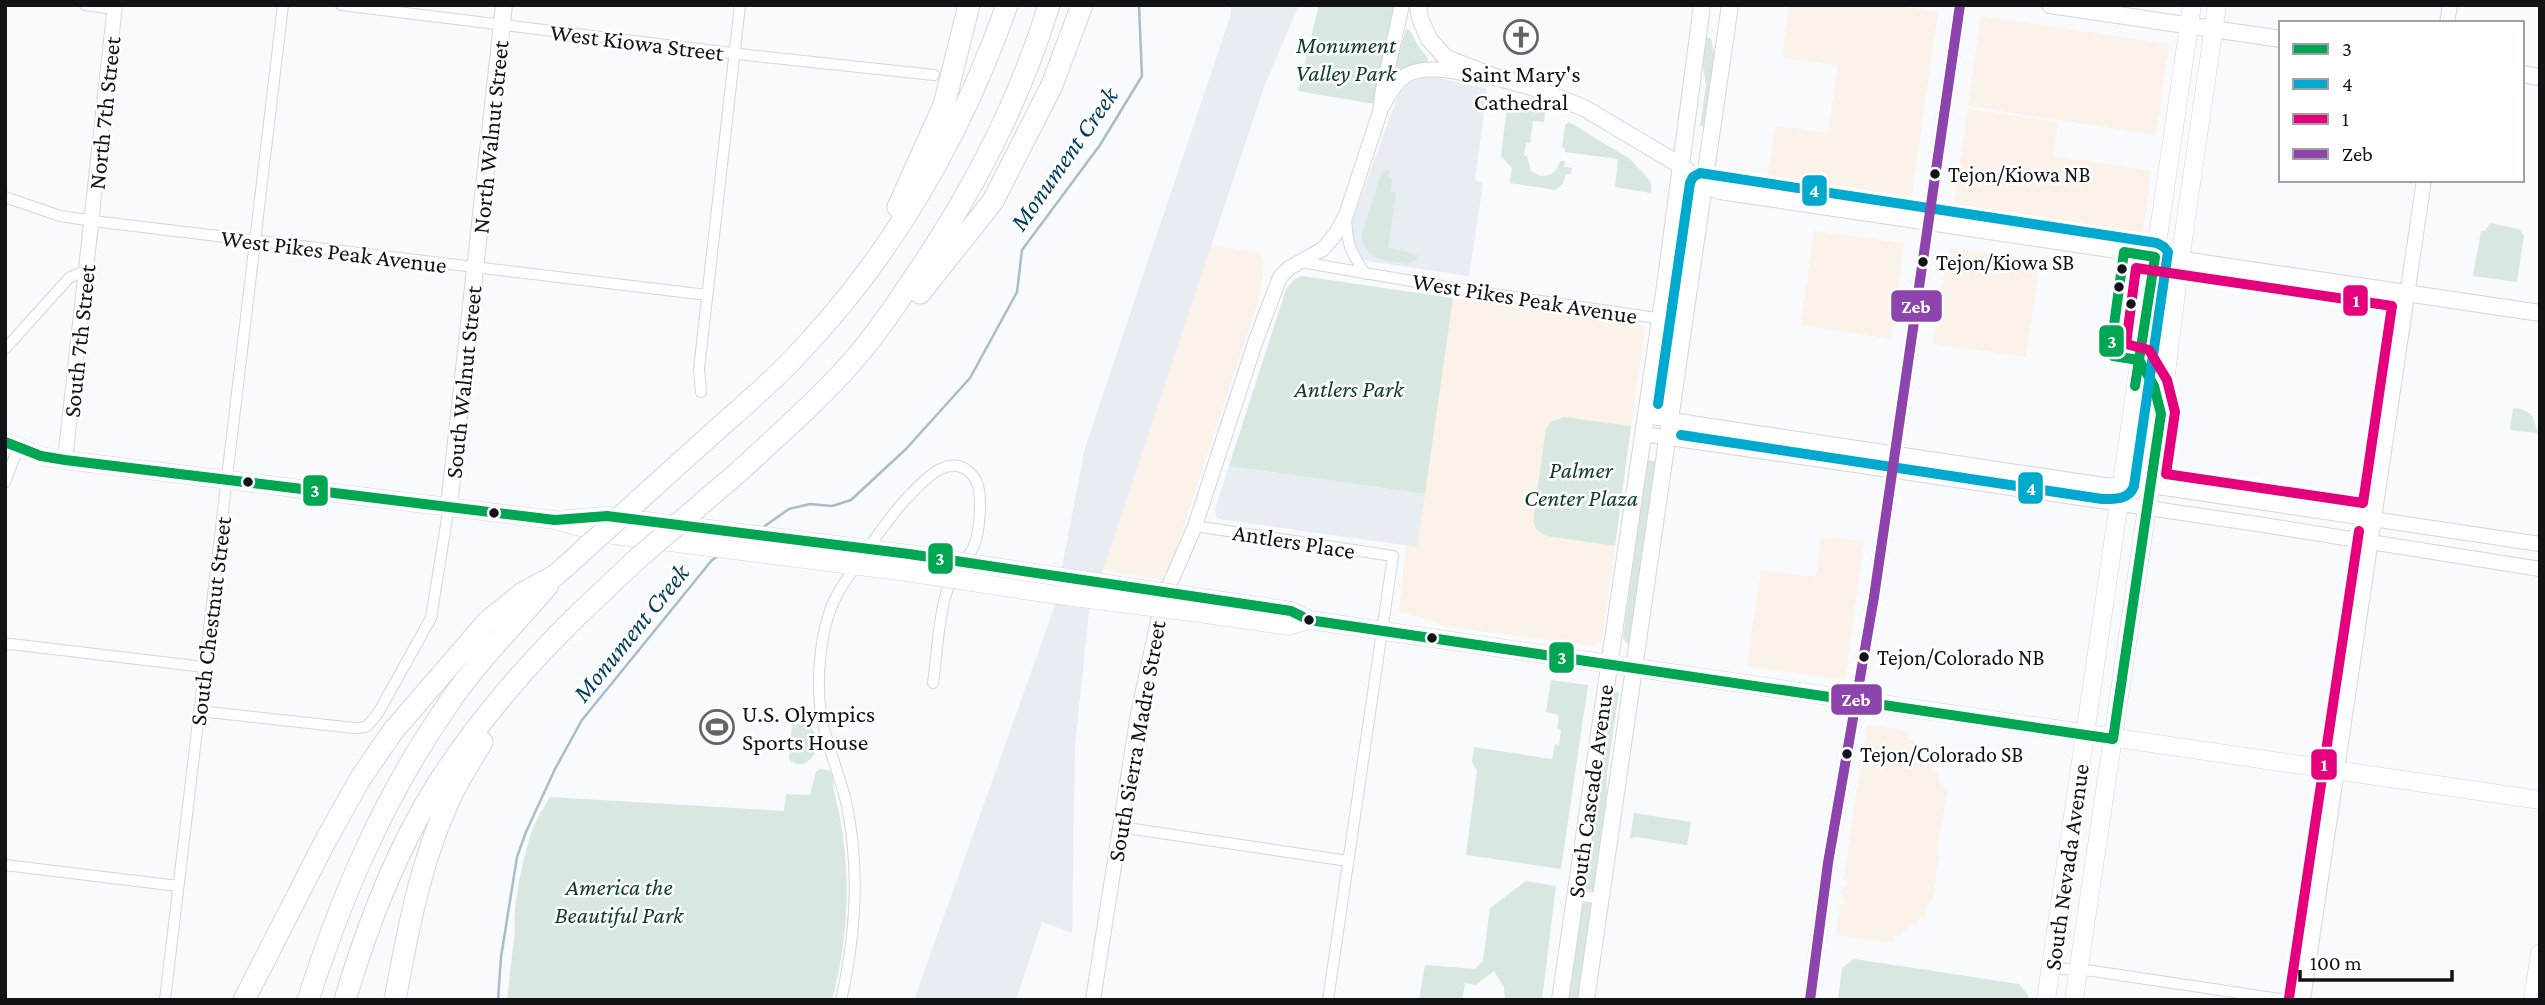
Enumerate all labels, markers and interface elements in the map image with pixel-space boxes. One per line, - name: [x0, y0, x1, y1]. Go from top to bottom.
- street label: West Kiowa Street: [549, 18, 726, 66]
- church icon: Saint Mary's Cathedral: [1502, 18, 1540, 56]
- legend: [2279, 21, 2524, 182]
- park label: Monument Valley Park: [1295, 31, 1398, 86]
- street label: North 7th Street: [83, 34, 126, 191]
- text: 3: [2342, 37, 2352, 61]
- street label: North Walnut Street: [466, 38, 514, 235]
- place label: Saint Mary's Cathedral: [1461, 60, 1581, 115]
- text: 4: [2342, 72, 2353, 96]
- water label: Monument Creek: [1003, 80, 1125, 237]
- text: 1: [2342, 107, 2349, 131]
- text: Zeb: [2342, 142, 2373, 166]
- place label: Tejon/Kiowa NB: [1948, 162, 2090, 187]
- marker: Tejon/Kiowa NB: [1928, 167, 1942, 181]
- line badge: 4: [1801, 174, 1828, 207]
- text: 4: [1809, 180, 1819, 201]
- street label: West Pikes Peak Avenue: [219, 224, 449, 278]
- place label: Tejon/Kiowa SB: [1936, 250, 2074, 275]
- marker: Tejon/Kiowa SB: [1916, 255, 1930, 269]
- street label: South 7th Street: [58, 262, 101, 419]
- unlabelled marker: [2115, 262, 2129, 276]
- street label: West Pikes Peak Avenue: [1411, 267, 1639, 329]
- unlabelled marker: [2112, 280, 2126, 294]
- street label: South Walnut Street: [439, 283, 487, 480]
- line badge: 1: [2342, 284, 2369, 317]
- line badge: Zeb: [1890, 289, 1943, 323]
- text: 1: [2352, 290, 2360, 311]
- text: Zeb: [1901, 296, 1931, 317]
- unlabelled marker: [2124, 297, 2138, 311]
- line badge: 3: [2098, 324, 2125, 358]
- text: 3: [2107, 331, 2117, 352]
- park label: Antlers Park: [1293, 375, 1405, 402]
- park label: Palmer Center Plaza: [1524, 456, 1638, 511]
- line badge: 4: [2017, 471, 2044, 505]
- line badge: 3: [302, 474, 329, 507]
- unlabelled marker: [241, 475, 255, 489]
- text: 4: [2026, 478, 2036, 499]
- text: 3: [310, 480, 320, 501]
- unlabelled marker: [487, 506, 501, 520]
- street label: South Chestnut Street: [184, 514, 236, 727]
- street label: Antlers Place: [1231, 518, 1357, 564]
- line badge: 3: [927, 542, 954, 575]
- text: 3: [935, 548, 945, 569]
- water label: Monument Creek: [566, 557, 696, 708]
- unlabelled marker: [1302, 613, 1316, 627]
- street label: South Sierra Madre Street: [1101, 617, 1171, 864]
- unlabelled marker: [1425, 631, 1439, 645]
- line badge: 3: [1548, 641, 1575, 674]
- place label: Tejon/Colorado NB: [1877, 645, 2045, 670]
- text: 3: [1557, 647, 1567, 668]
- marker: Tejon/Colorado NB: [1857, 650, 1871, 664]
- street label: South Cascade Avenue: [1562, 683, 1618, 899]
- line badge: Zeb: [1830, 683, 1883, 716]
- text: Zeb: [1841, 689, 1871, 710]
- place label: U.S. Olympics Sports House: [742, 700, 875, 755]
- sports icon: U.S. Olympics Sports House: [698, 708, 736, 746]
- place label: Tejon/Colorado SB: [1860, 742, 2023, 767]
- marker: Tejon/Colorado SB: [1840, 747, 1854, 761]
- line badge: 1: [2310, 748, 2338, 781]
- text: 1: [2320, 754, 2328, 775]
- street label: South Nevada Avenue: [2038, 762, 2094, 972]
- park label: America the Beautiful Park: [554, 873, 685, 928]
- scale bar: [2300, 939, 2452, 983]
- text: 100 m: [2310, 951, 2362, 975]

